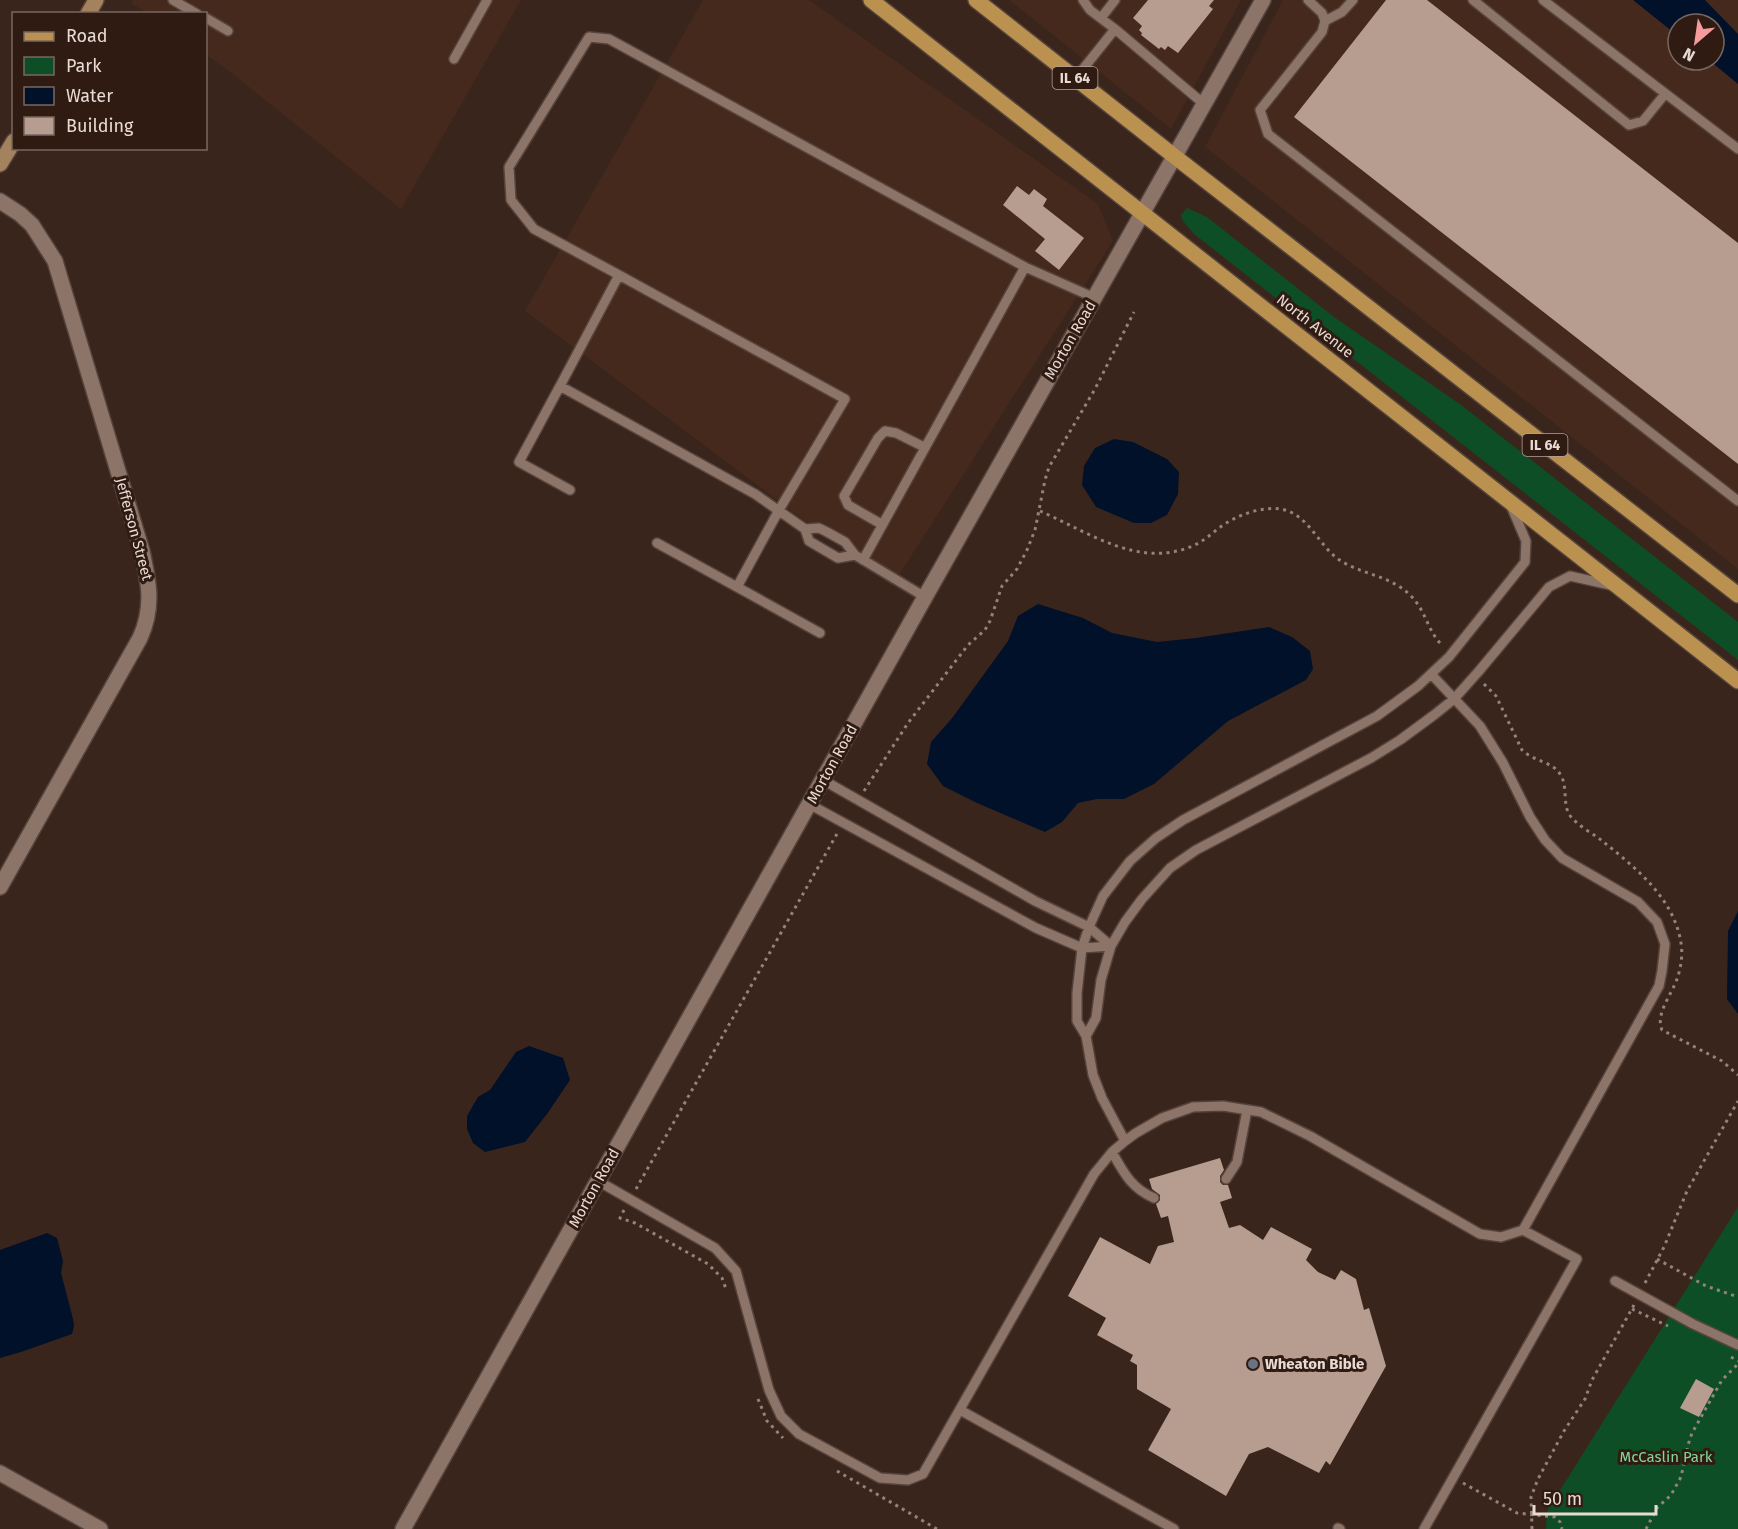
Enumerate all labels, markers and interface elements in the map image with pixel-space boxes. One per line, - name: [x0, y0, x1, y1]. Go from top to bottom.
- legend: [12, 12, 207, 150]
- north arrow: [1666, 12, 1726, 72]
- text: Road: [66, 25, 108, 47]
- text: N: [1680, 44, 1698, 66]
- text: Park: [66, 55, 102, 77]
- road number: IL 64: [1052, 67, 1098, 89]
- text: Water: [66, 85, 113, 107]
- text: Building: [66, 115, 134, 137]
- street label: North Avenue: [1273, 290, 1357, 362]
- street label: Morton Road: [1040, 298, 1100, 382]
- road number: IL 64: [1522, 434, 1568, 456]
- street label: Jefferson Street: [112, 476, 157, 583]
- street label: Morton Road: [803, 721, 861, 807]
- street label: Morton Road: [565, 1145, 623, 1231]
- place label: Wheaton Bible: [1265, 1355, 1364, 1373]
- marker: Wheaton Bible: [1246, 1357, 1260, 1371]
- park label: McCaslin Park: [1619, 1448, 1713, 1466]
- scale bar: [1534, 1478, 1656, 1516]
- text: 50 m: [1543, 1488, 1582, 1510]

